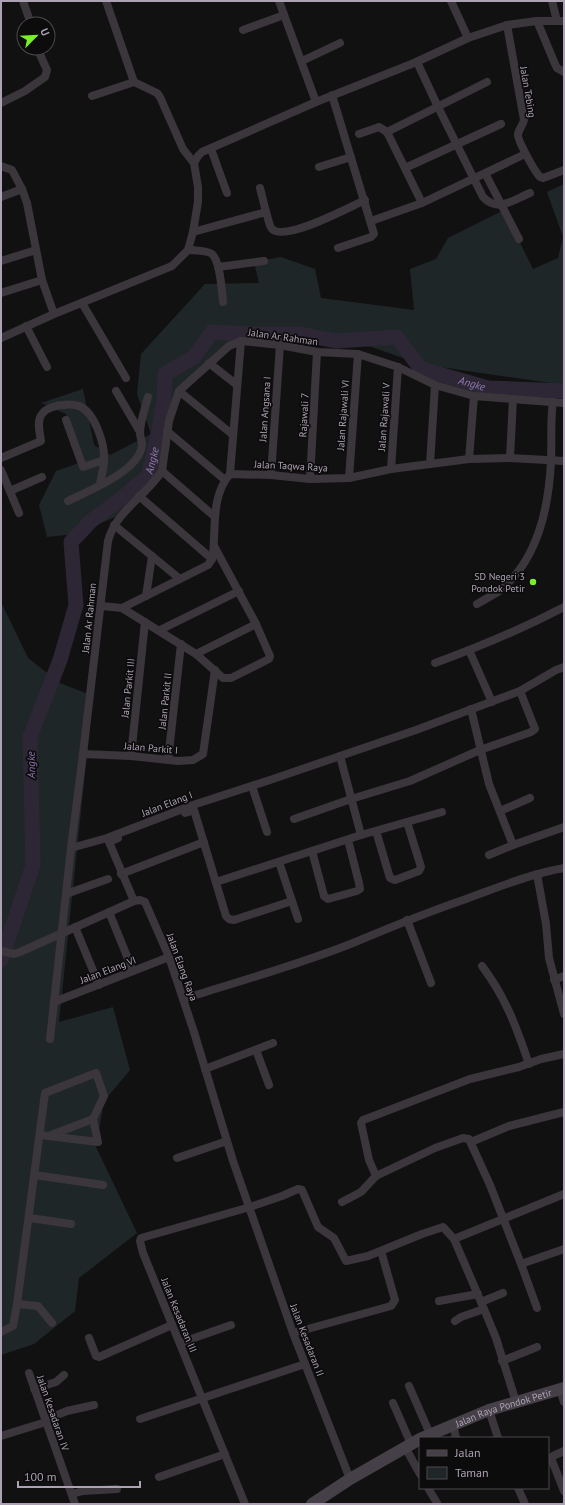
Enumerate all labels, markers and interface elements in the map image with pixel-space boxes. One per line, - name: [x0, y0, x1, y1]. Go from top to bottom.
- north arrow: [16, 16, 56, 56]
- text: U: [37, 26, 53, 38]
- street label: Jalan Tebing: [517, 64, 539, 119]
- street label: Jalan Ar Rahman: [246, 326, 319, 348]
- water label: Angke: [456, 373, 487, 394]
- street label: Jalan Angsana I: [256, 376, 274, 443]
- street label: Jalan Rajawali VI: [334, 379, 352, 452]
- street label: Jalan Rajawali V: [375, 382, 393, 453]
- street label: Rajawali 7: [296, 392, 312, 438]
- water label: Angke: [142, 446, 162, 476]
- street label: Jalan Taqwa Raya: [253, 458, 328, 474]
- place label: SD Negeri 3 Pondok Petir: [471, 570, 526, 595]
- marker: SD Negeri 3 Pondok Petir: [528, 577, 538, 587]
- street label: Jalan Ar Rahman: [79, 582, 99, 655]
- street label: Jalan Parkit III: [118, 658, 138, 719]
- street label: Jalan Parkit II: [155, 672, 174, 731]
- street label: Jalan Parkit I: [123, 739, 178, 757]
- water label: Angke: [24, 751, 38, 780]
- street label: Jalan Elang I: [139, 788, 194, 820]
- street label: Jalan Elang Raya: [163, 930, 200, 1003]
- street label: Jalan Elang VI: [77, 953, 138, 987]
- street label: Jalan Kesadaran III: [158, 1275, 200, 1354]
- street label: Jalan Kesadaran II: [287, 1301, 327, 1378]
- street label: Jalan Kesadaran IV: [34, 1372, 72, 1453]
- street label: Jalan Raya Pondok Petir: [452, 1385, 554, 1430]
- legend: [419, 1437, 549, 1489]
- text: Jalan: [454, 1445, 480, 1460]
- scale bar: [18, 1463, 140, 1489]
- text: Taman: [455, 1465, 489, 1480]
- text: 100 m: [24, 1469, 57, 1484]

